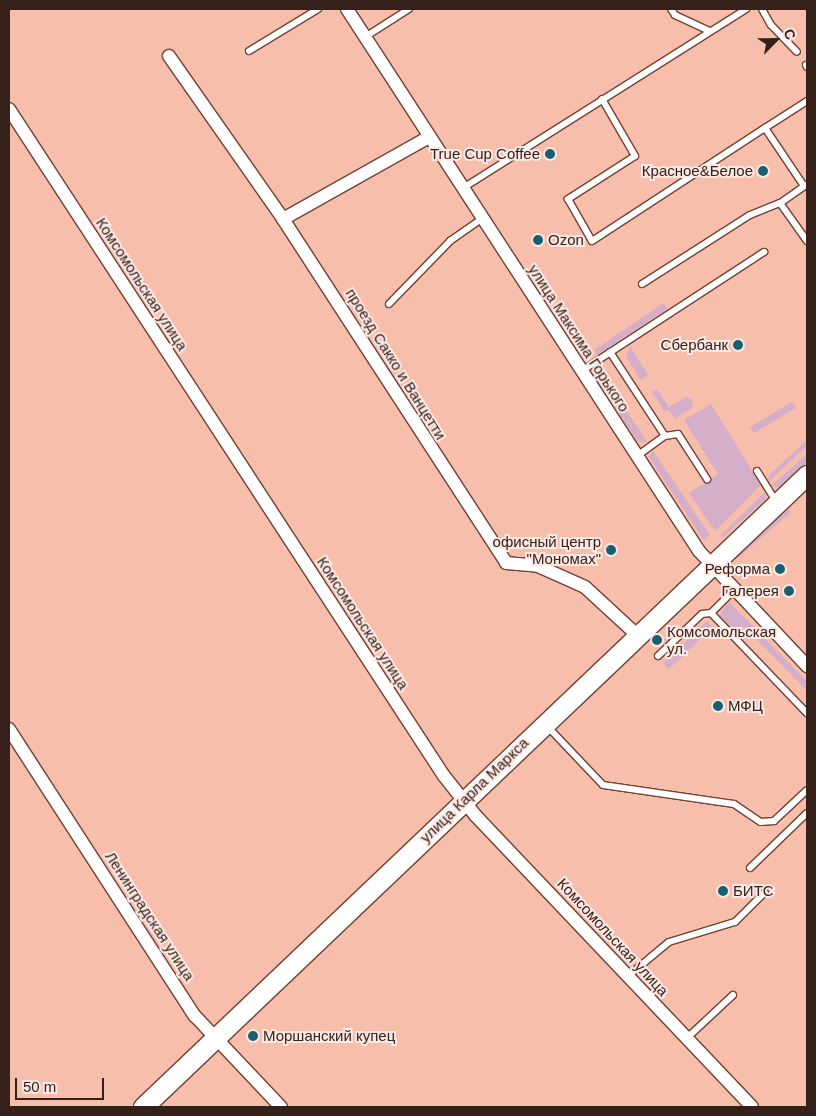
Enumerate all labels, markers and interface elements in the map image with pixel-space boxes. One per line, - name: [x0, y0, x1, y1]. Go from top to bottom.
- north arrow: [751, 15, 801, 65]
- text: С: [780, 26, 799, 42]
- place label: True Cup Coffee: [430, 145, 540, 163]
- marker: True Cup Coffee: [544, 148, 556, 160]
- place label: Красное&Белое: [642, 162, 753, 180]
- marker: Красное&Белое: [757, 165, 769, 177]
- street label: Комсомольская улица: [92, 214, 192, 354]
- place label: Ozon: [548, 231, 584, 249]
- marker: Ozon: [532, 234, 544, 246]
- street label: улица Максима Горького: [525, 261, 633, 415]
- street label: проезд Сакко и Ванцетти: [342, 285, 450, 443]
- place label: Сбербанк: [661, 336, 728, 354]
- marker: Сбербанк: [732, 339, 744, 351]
- place label: офисный центр "Мономах": [493, 532, 601, 567]
- marker: офисный центр "Мономах": [605, 544, 617, 556]
- street label: Комсомольская улица: [313, 553, 413, 693]
- place label: Реформа: [705, 560, 770, 578]
- marker: Реформа: [774, 563, 786, 575]
- place label: Галерея: [721, 582, 779, 600]
- marker: Галерея: [783, 585, 795, 597]
- place label: Комсомольская ул.: [667, 622, 776, 657]
- marker: Комсомольская ул.: [651, 634, 663, 646]
- place label: МФЦ: [728, 697, 763, 715]
- marker: МФЦ: [712, 700, 724, 712]
- street label: улица Карла Маркса: [416, 734, 532, 846]
- street label: Ленинградская улица: [102, 848, 198, 984]
- street label: Комсомольская улица: [554, 874, 672, 1000]
- place label: БИТС: [733, 882, 774, 900]
- marker: БИТС: [717, 885, 729, 897]
- place label: Моршанский купец: [263, 1027, 395, 1045]
- marker: Моршанский купец: [247, 1030, 259, 1042]
- scale bar: [18, 1068, 106, 1100]
- text: 50 m: [23, 1078, 56, 1095]

